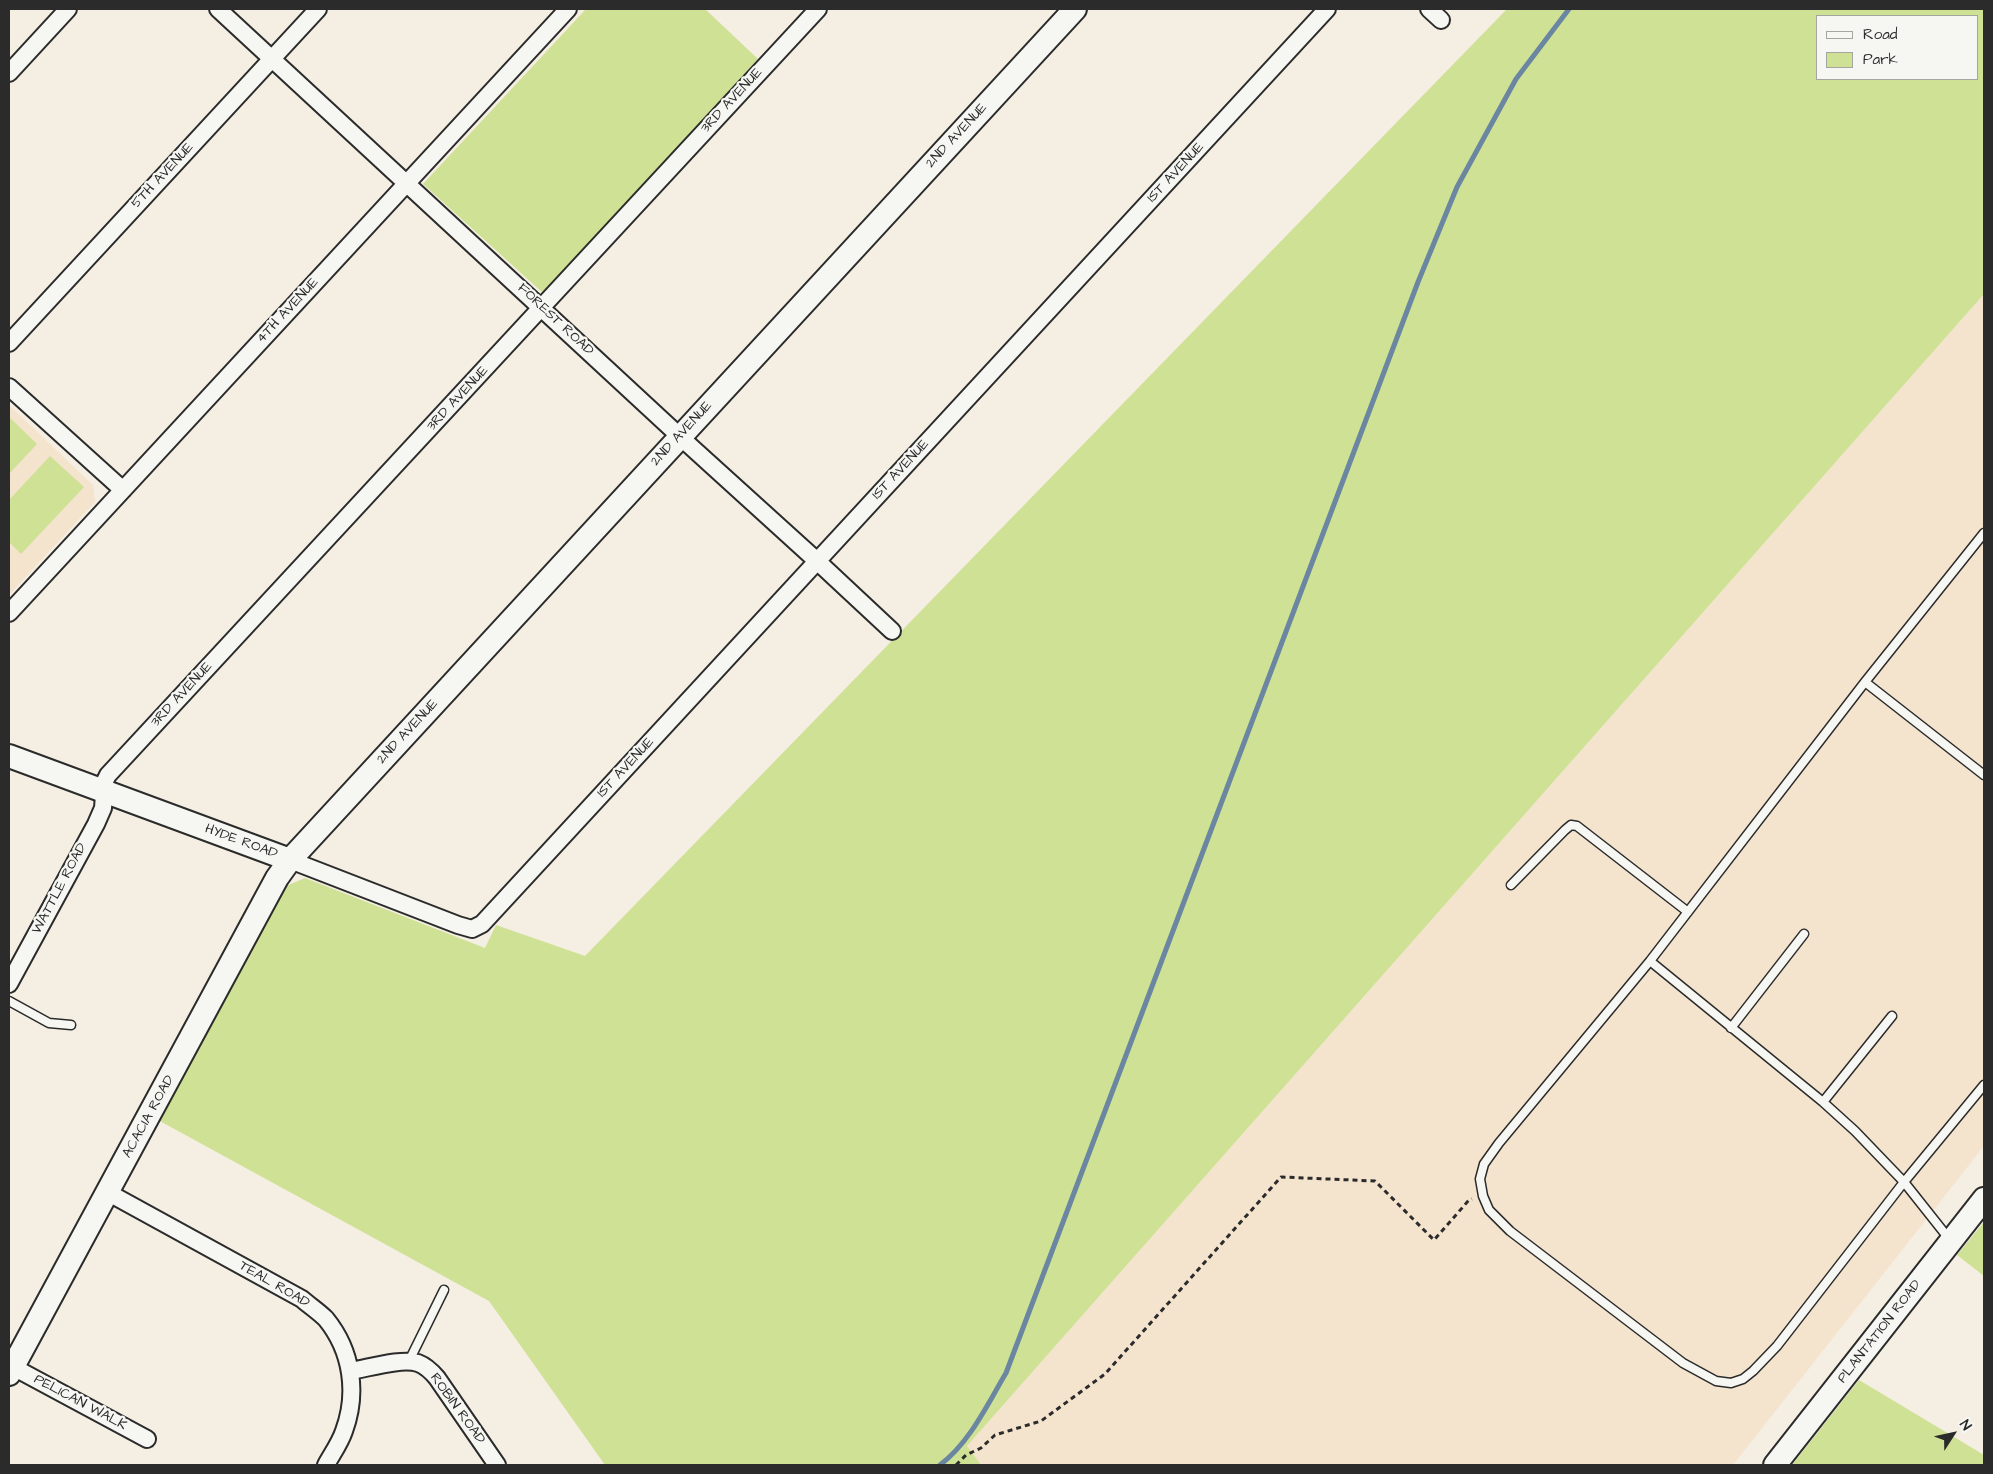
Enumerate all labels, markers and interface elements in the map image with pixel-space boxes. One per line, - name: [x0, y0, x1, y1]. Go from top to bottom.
- legend: [1816, 15, 1978, 80]
- text: Road: [1863, 24, 1897, 45]
- text: Park: [1863, 49, 1898, 70]
- street label: 3RD AVENUE: [698, 65, 766, 137]
- street label: 2ND AVENUE: [923, 100, 991, 172]
- street label: 1ST AVENUE: [1144, 139, 1208, 207]
- street label: 5TH AVENUE: [128, 140, 198, 212]
- street label: 4TH AVENUE: [253, 275, 323, 347]
- street label: FOREST ROAD: [513, 280, 597, 360]
- street label: 3RD AVENUE: [424, 363, 492, 435]
- street label: 2ND AVENUE: [648, 398, 716, 470]
- street label: 1ST AVENUE: [869, 436, 933, 504]
- street label: 3RD AVENUE: [148, 659, 216, 731]
- street label: 2ND AVENUE: [374, 696, 442, 768]
- street label: 1ST AVENUE: [594, 734, 658, 802]
- street label: HYDE ROAD: [202, 821, 280, 863]
- street label: WATTLE ROAD: [29, 841, 91, 937]
- street label: ACACIA ROAD: [119, 1073, 179, 1161]
- street label: TEAL ROAD: [236, 1258, 312, 1312]
- street label: PLANTATION ROAD: [1835, 1277, 1925, 1387]
- street label: ROBIN ROAD: [426, 1370, 488, 1448]
- street label: PELICAN WALK: [31, 1372, 129, 1434]
- north arrow: [1928, 1409, 1978, 1459]
- text: N: [1955, 1416, 1976, 1435]

